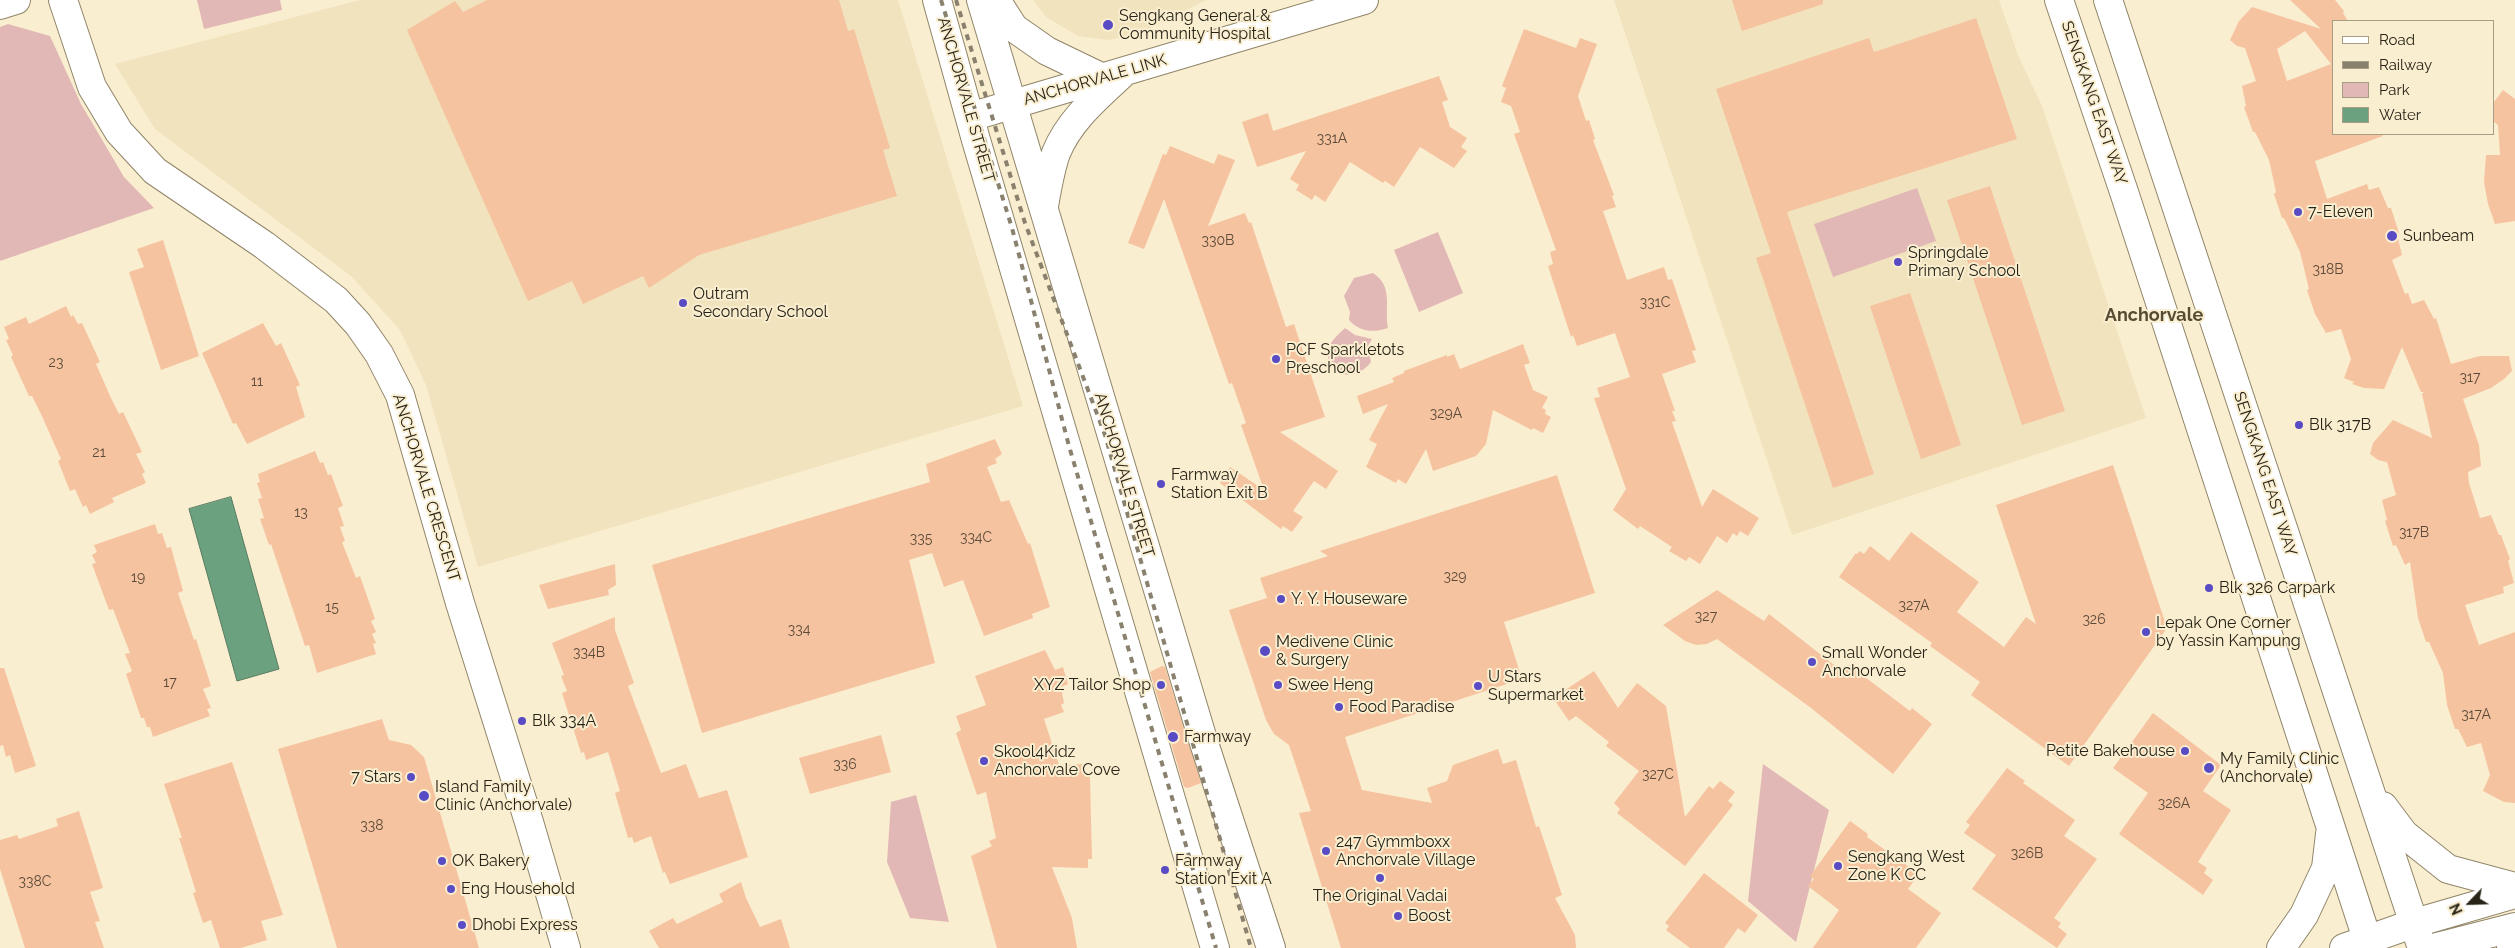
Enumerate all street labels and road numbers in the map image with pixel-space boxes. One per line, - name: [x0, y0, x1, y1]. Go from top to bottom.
- street label: ANCHORVALE STREET: [933, 15, 999, 185]
- street label: SENGKANG EAST WAY: [2057, 19, 2131, 187]
- street label: ANCHORVALE LINK: [1021, 50, 1169, 110]
- street label: SENGKANG EAST WAY: [2229, 389, 2301, 559]
- street label: ANCHORVALE STREET: [1090, 390, 1158, 560]
- street label: ANCHORVALE CRESCENT: [388, 392, 464, 584]

